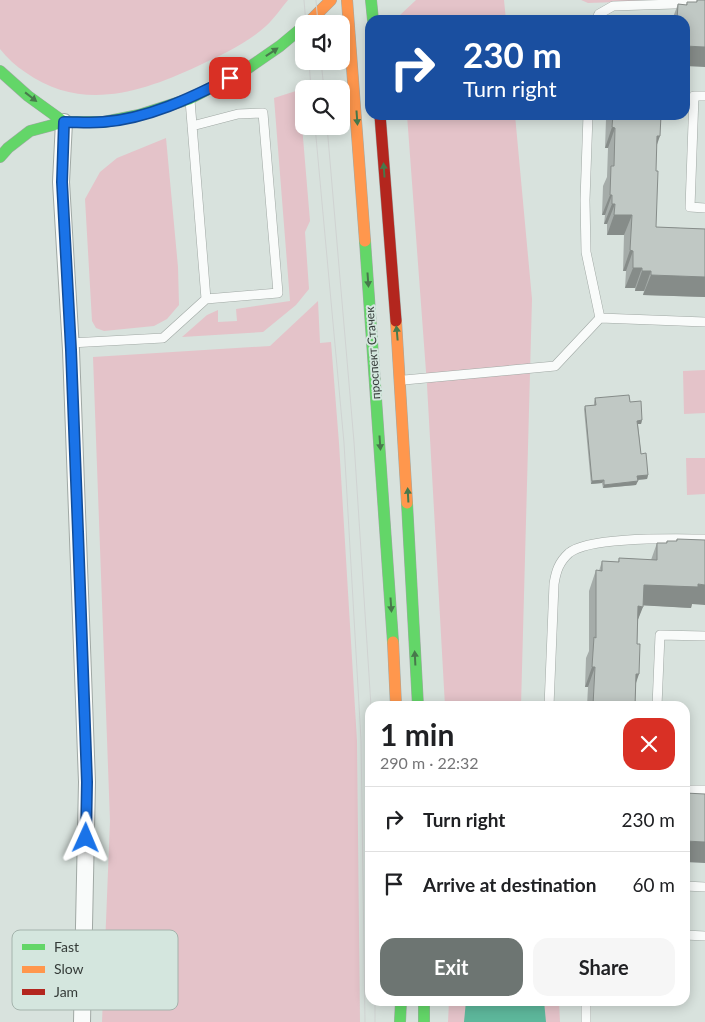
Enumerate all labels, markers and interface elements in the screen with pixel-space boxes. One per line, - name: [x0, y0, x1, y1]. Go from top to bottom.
- map controls: [295, 15, 350, 135]
- button: sound: [295, 15, 350, 70]
- text: 230 m: [463, 33, 562, 75]
- icon: right: [380, 35, 445, 100]
- one-way arrow: [265, 47, 279, 57]
- pin: [209, 57, 251, 99]
- icon: arrive: [216, 64, 244, 92]
- text: Turn right: [463, 75, 557, 102]
- button: search: [295, 80, 350, 135]
- one-way arrow: [24, 92, 37, 103]
- one-way arrow: [353, 111, 361, 127]
- one-way arrow: [379, 161, 387, 177]
- one-way arrow: [364, 273, 372, 289]
- street label: проспект Стачек: [362, 305, 383, 400]
- one-way arrow: [393, 325, 401, 341]
- one-way arrow: [376, 435, 384, 451]
- one-way arrow: [403, 487, 411, 503]
- one-way arrow: [387, 597, 395, 613]
- one-way arrow: [411, 649, 419, 665]
- text: 1 min: [380, 716, 454, 752]
- button: close: [623, 718, 675, 770]
- text: 290 m · 22:32: [380, 753, 479, 772]
- icon: right: [380, 805, 408, 833]
- text: Turn right: [423, 808, 505, 831]
- text: 230 m: [621, 808, 675, 831]
- position arrow: [59, 811, 111, 863]
- icon: arrive: [380, 870, 408, 898]
- text: Arrive at destination: [423, 873, 596, 896]
- text: 60 m: [632, 873, 675, 896]
- legend: [12, 930, 178, 1010]
- text: Fast: [54, 938, 79, 955]
- button: Exit: [380, 938, 523, 996]
- button: Share: [533, 938, 675, 996]
- text: Slow: [54, 960, 84, 977]
- text: Jam: [54, 983, 78, 1000]

